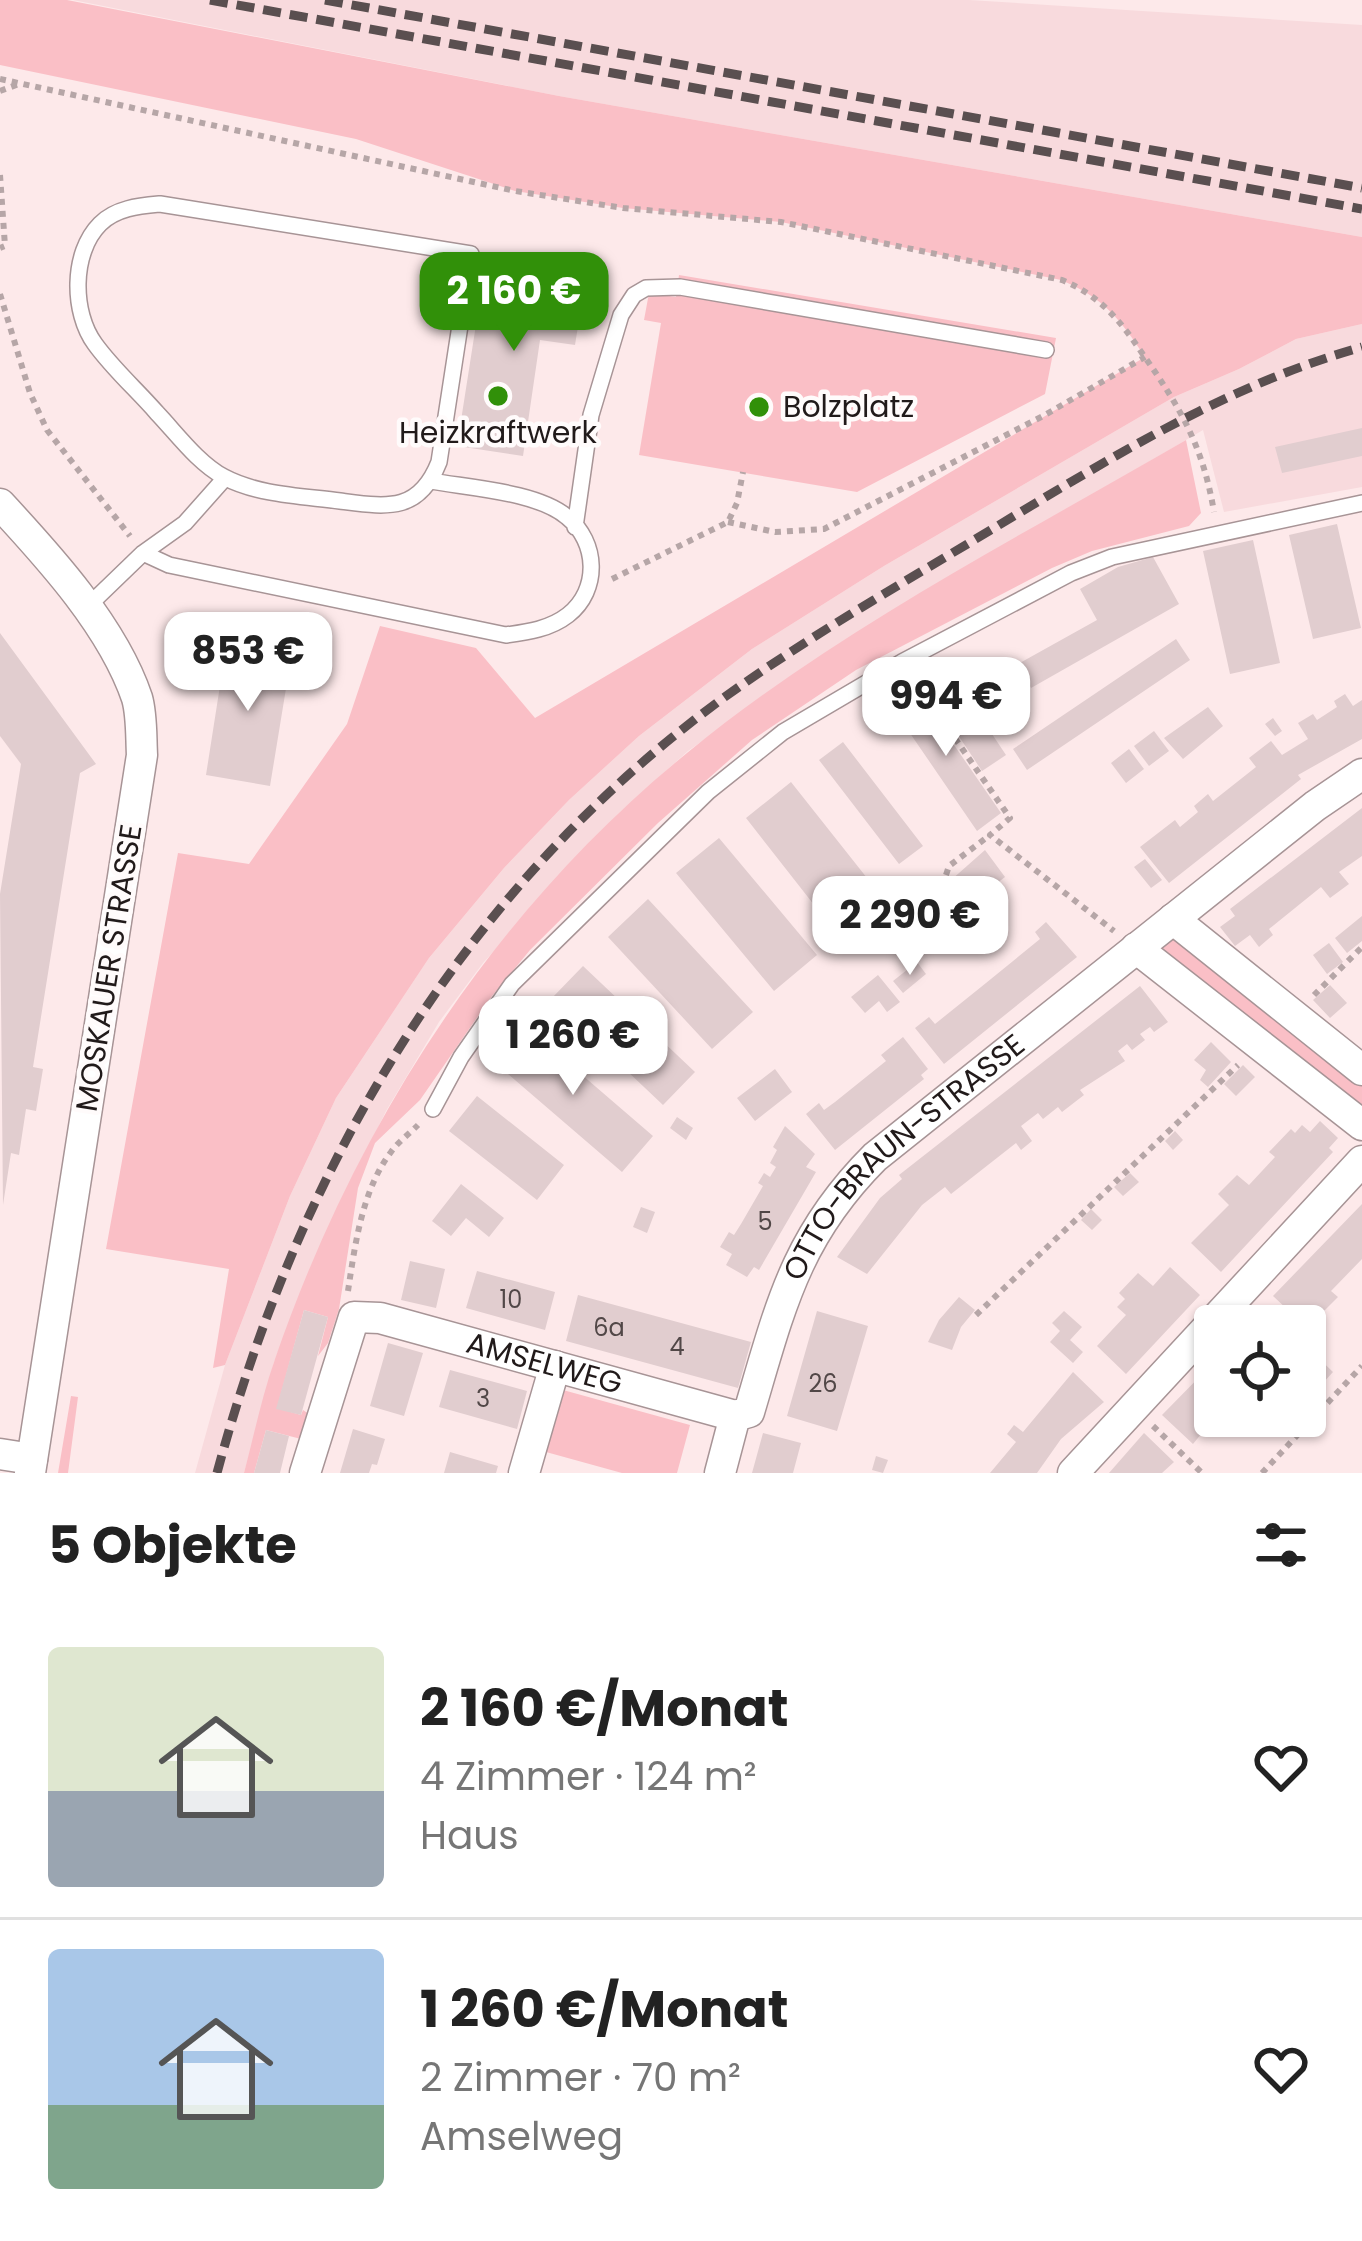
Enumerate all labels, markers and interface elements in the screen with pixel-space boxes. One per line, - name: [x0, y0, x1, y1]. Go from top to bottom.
- pin: 2 160 €: [403, 252, 625, 354]
- text: 2 160 €: [447, 263, 581, 318]
- marker: Heizkraftwerk: [485, 383, 511, 409]
- place label: Bolzplatz: [783, 385, 914, 428]
- marker: Bolzplatz: [746, 394, 772, 420]
- place label: Heizkraftwerk: [399, 411, 598, 454]
- pin: 853 €: [164, 612, 332, 714]
- text: 853 €: [191, 623, 305, 678]
- pin: 994 €: [862, 657, 1030, 759]
- text: 994 €: [889, 668, 1003, 723]
- street label: MOSKAUER STRASSE: [65, 821, 152, 1115]
- pin: 2 290 €: [799, 876, 1021, 978]
- text: 2 290 €: [839, 887, 981, 942]
- pin: 1 260 €: [462, 996, 684, 1098]
- text: 1 260 €: [506, 1007, 640, 1062]
- street label: OTTO-BRAUN-STRASSE: [772, 1024, 1034, 1287]
- house number: 5: [757, 1205, 773, 1238]
- house number: 10: [500, 1283, 522, 1316]
- map controls: [1194, 1305, 1326, 1437]
- button: locate: [1194, 1305, 1326, 1437]
- house number: 6a: [593, 1311, 625, 1344]
- street label: AMSELWEG: [462, 1321, 627, 1405]
- house number: 4: [669, 1330, 685, 1363]
- house number: 26: [808, 1367, 838, 1400]
- house number: 3: [476, 1382, 490, 1415]
- text: 5 Objekte: [48, 1509, 297, 1581]
- icon: filters: [1248, 1512, 1314, 1578]
- text: 2 160 €/Monat: [420, 1672, 788, 1744]
- icon: home: [144, 1695, 288, 1839]
- icon: heart: [1248, 1734, 1314, 1800]
- text: 4 Zimmer · 124 m²: [420, 1749, 757, 1804]
- text: Haus: [420, 1808, 519, 1863]
- text: 1 260 €/Monat: [420, 1973, 788, 2045]
- icon: home: [144, 1997, 288, 2141]
- icon: heart: [1248, 2036, 1314, 2102]
- text: 2 Zimmer · 70 m²: [420, 2050, 741, 2105]
- text: Amselweg: [420, 2109, 623, 2164]

